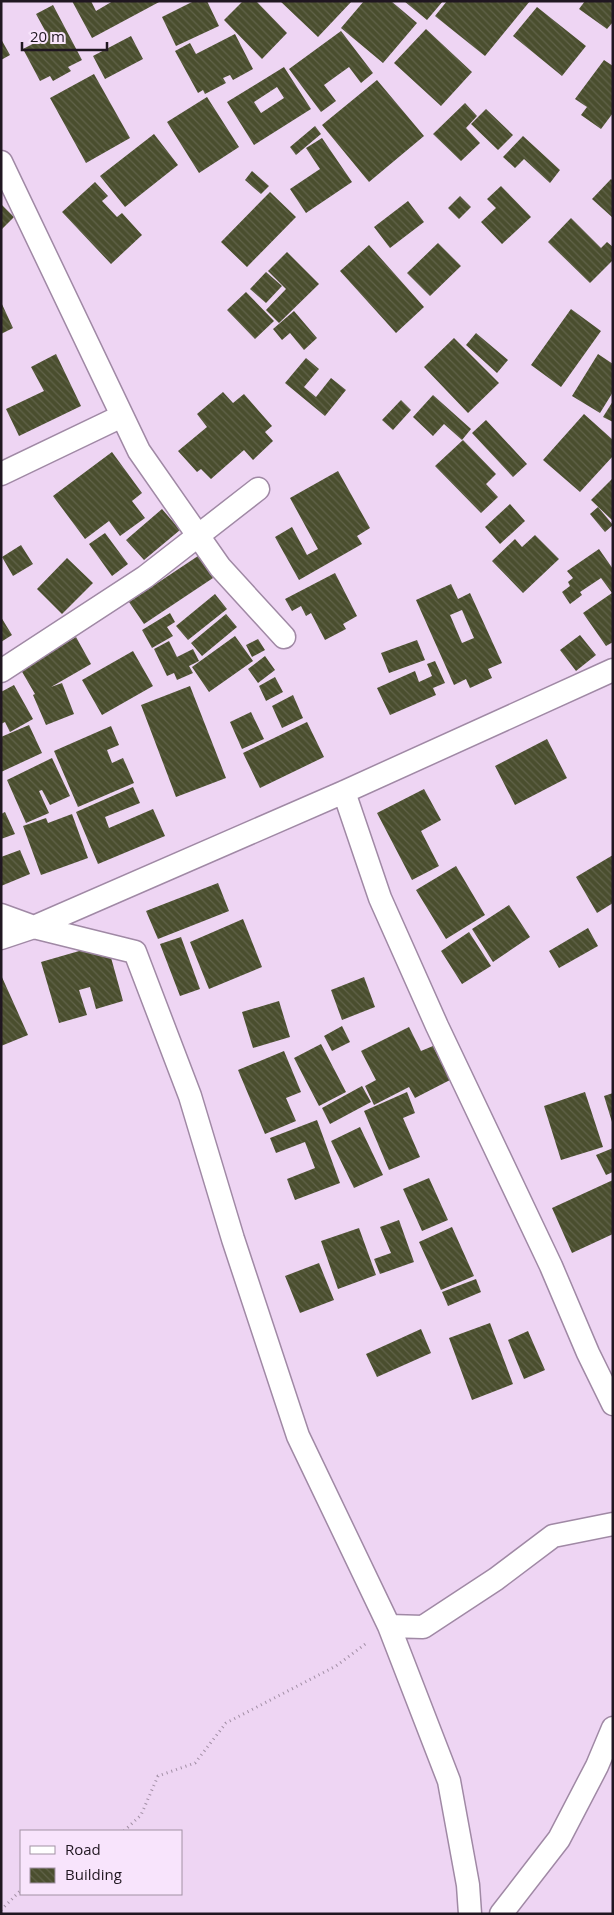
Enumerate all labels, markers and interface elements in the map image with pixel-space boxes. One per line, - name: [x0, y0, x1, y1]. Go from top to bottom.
- scale bar: [22, 20, 108, 52]
- text: 20 m: [30, 26, 65, 46]
- legend: [20, 1830, 182, 1895]
- text: Road: [65, 1839, 101, 1859]
- text: Building: [65, 1864, 122, 1884]

